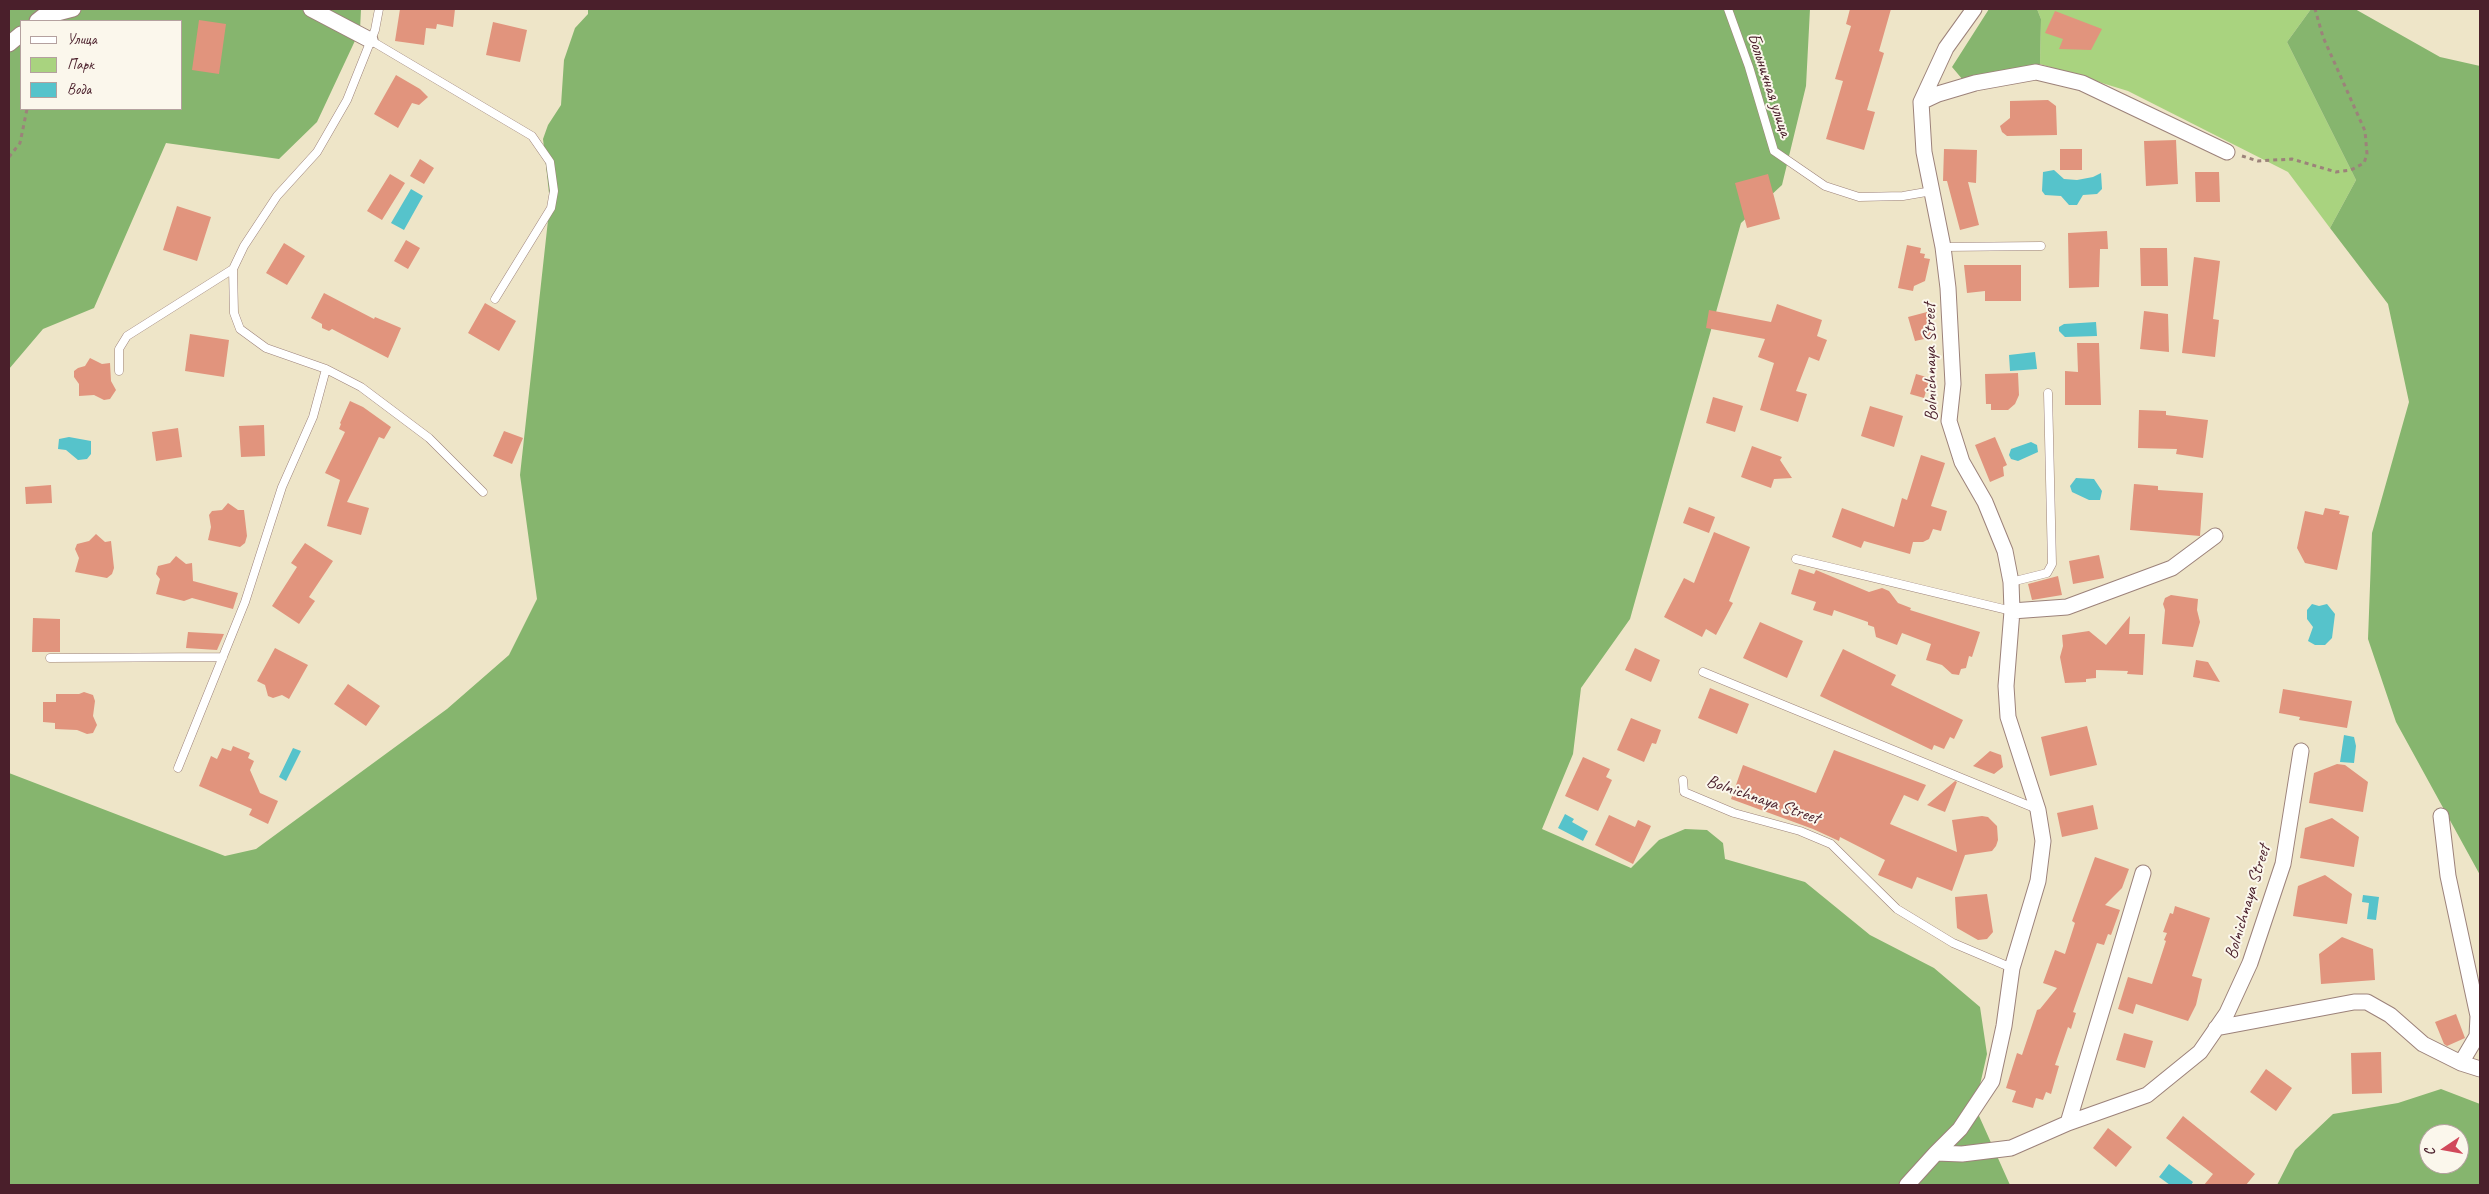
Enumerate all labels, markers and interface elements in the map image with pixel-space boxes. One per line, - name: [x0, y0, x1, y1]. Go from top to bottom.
- legend: [20, 20, 182, 110]
- text: Улица: [67, 30, 97, 49]
- street label: Больничная улица: [1742, 30, 1796, 140]
- text: Парк: [67, 55, 94, 74]
- text: Вода: [67, 80, 91, 99]
- street label: Bolnichnaya Street: [1919, 303, 1943, 421]
- street label: Bolnichnaya Street: [1704, 771, 1822, 829]
- street label: Bolnichnaya Street: [2220, 842, 2276, 962]
- north arrow: [2419, 1124, 2469, 1174]
- text: С: [2421, 1147, 2439, 1157]

